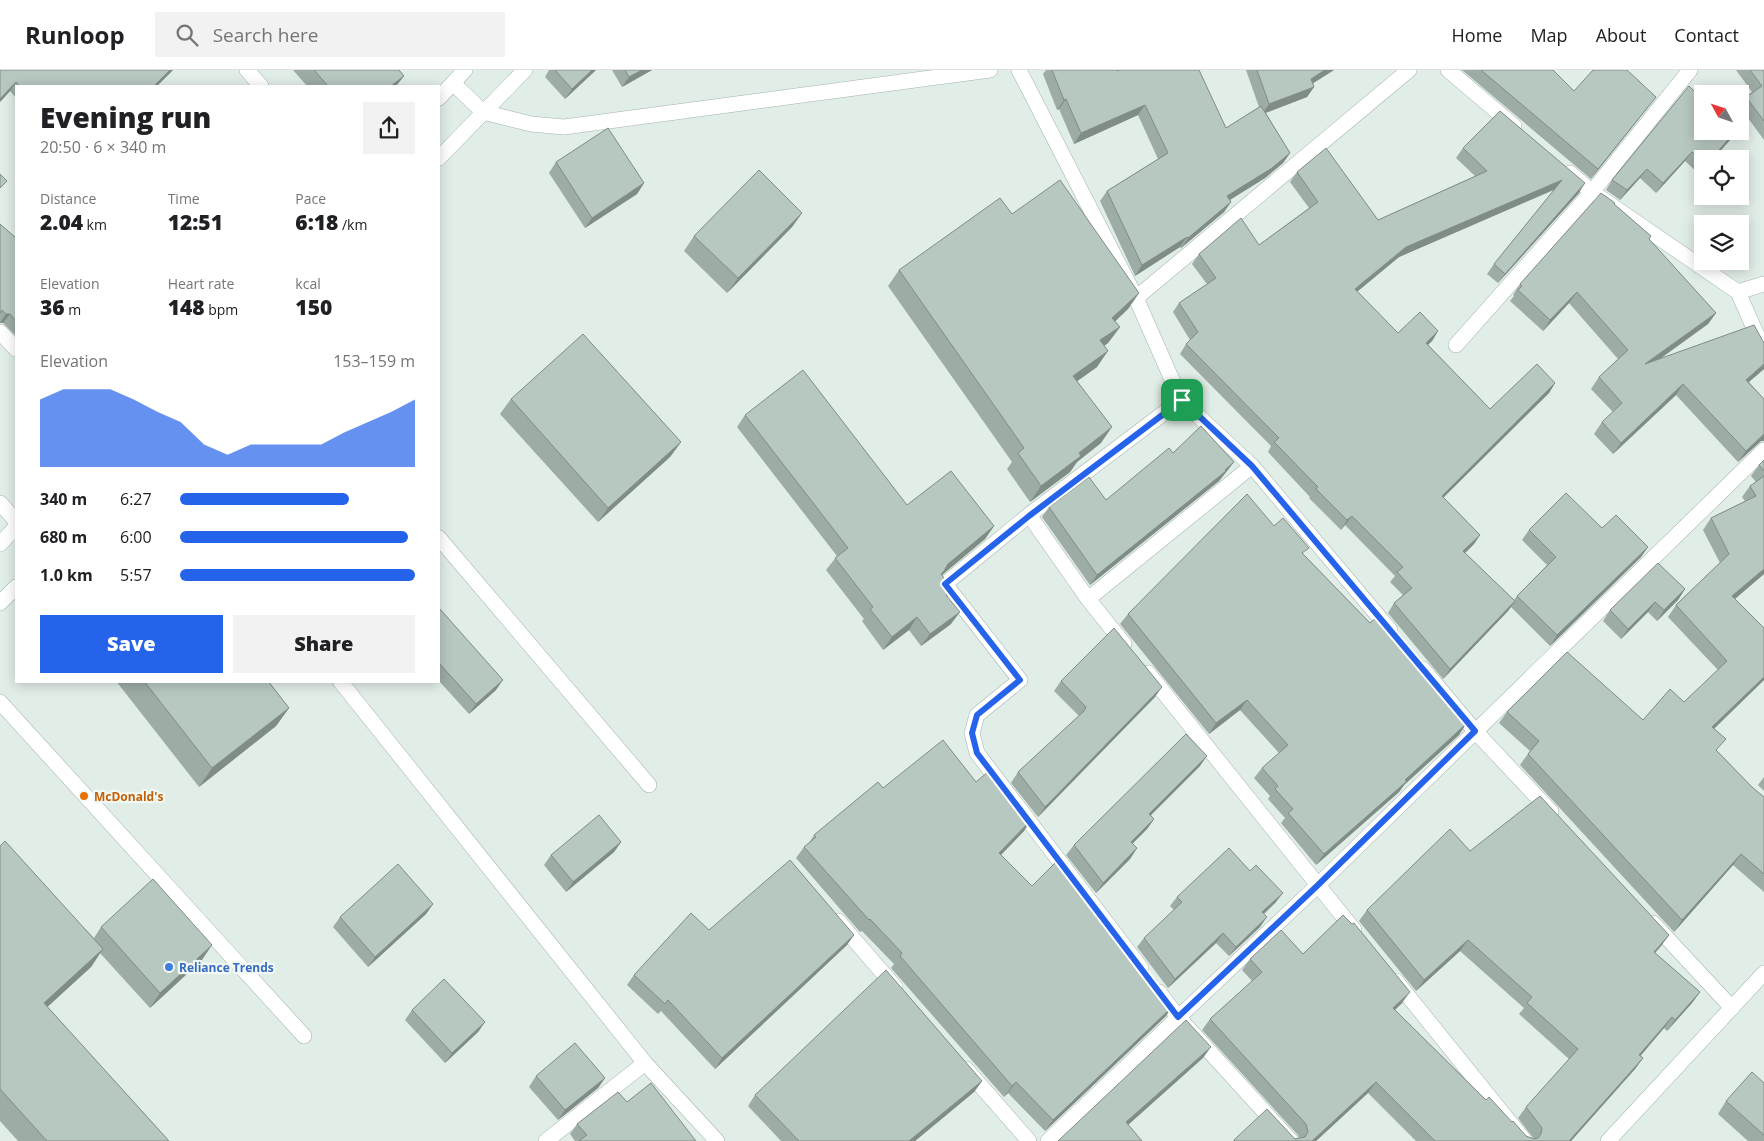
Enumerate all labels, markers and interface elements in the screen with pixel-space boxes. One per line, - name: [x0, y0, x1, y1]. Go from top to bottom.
- search box: [155, 12, 505, 57]
- text: Runloop: [25, 18, 125, 51]
- icon: search: [173, 21, 201, 49]
- text: Search here: [213, 22, 318, 48]
- text: Home: [1452, 23, 1502, 47]
- text: Map: [1530, 23, 1568, 47]
- text: About: [1596, 23, 1646, 47]
- text: Contact: [1674, 23, 1739, 47]
- north arrow: [1694, 85, 1749, 140]
- map controls: [1694, 85, 1749, 270]
- text: Evening run: [40, 98, 211, 136]
- button: share: [363, 102, 415, 154]
- text: 20:50 · 6 × 340 m: [40, 136, 166, 158]
- button: locate: [1694, 150, 1749, 205]
- text: Distance: [40, 189, 96, 208]
- text: Time: [168, 189, 200, 208]
- text: Pace: [295, 189, 326, 208]
- text: 2.04: [40, 208, 83, 236]
- text: 12:51: [168, 208, 223, 236]
- text: 6:18: [295, 208, 338, 236]
- text: km: [83, 215, 107, 234]
- text: /km: [338, 215, 367, 234]
- button: layers: [1694, 215, 1749, 270]
- text: Elevation: [40, 274, 99, 293]
- text: Heart rate: [168, 274, 234, 293]
- text: kcal: [295, 274, 321, 293]
- text: 36: [40, 293, 65, 321]
- text: 148: [168, 293, 205, 321]
- text: 150: [295, 293, 332, 321]
- text: m: [65, 300, 81, 319]
- text: bpm: [205, 300, 238, 319]
- text: Elevation: [40, 350, 108, 372]
- text: 153–159 m: [333, 350, 415, 372]
- pin: [1161, 379, 1203, 421]
- icon: arrive: [1168, 386, 1196, 414]
- text: 340 m: [40, 488, 87, 510]
- text: 6:27: [120, 488, 152, 510]
- text: 680 m: [40, 526, 87, 548]
- text: 6:00: [120, 526, 152, 548]
- text: 1.0 km: [40, 564, 93, 586]
- text: 5:57: [120, 564, 152, 586]
- button: Save: [40, 615, 223, 673]
- button: Share: [233, 615, 415, 673]
- place label: McDonald's: [94, 788, 163, 805]
- marker: McDonald's: [78, 790, 90, 802]
- place label: Reliance Trends: [179, 959, 274, 976]
- marker: Reliance Trends: [163, 961, 175, 973]

